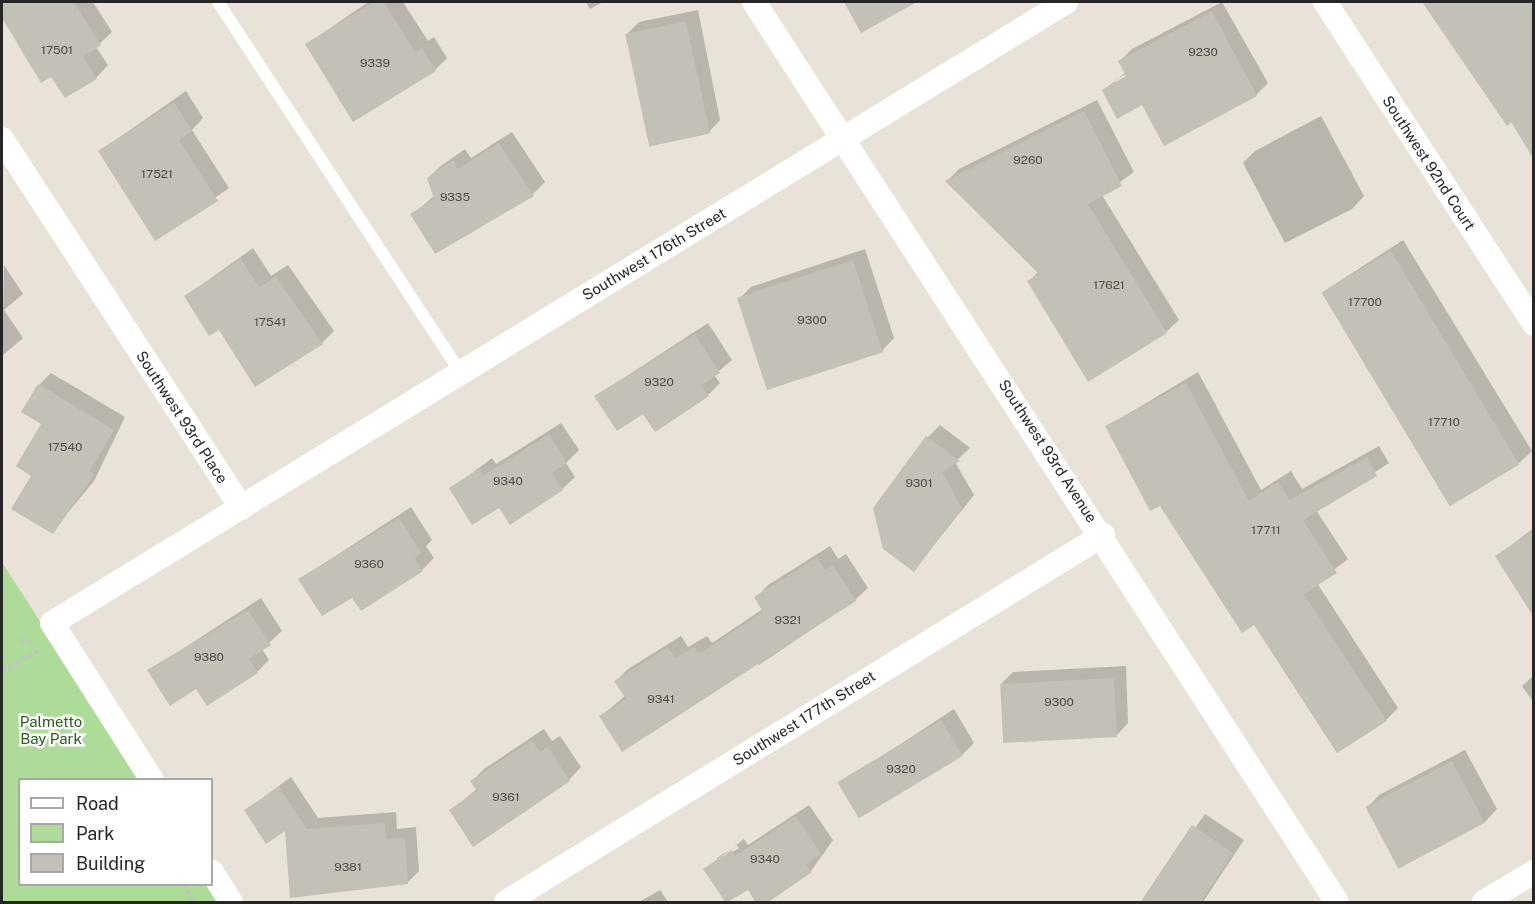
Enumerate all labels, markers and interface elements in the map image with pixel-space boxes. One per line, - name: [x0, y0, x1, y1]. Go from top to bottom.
- house number: 17501: [41, 44, 73, 58]
- house number: 9230: [1188, 46, 1218, 60]
- house number: 9339: [360, 57, 390, 71]
- street label: Southwest 92nd Court: [1379, 92, 1479, 234]
- house number: 9260: [1013, 154, 1043, 168]
- house number: 17521: [141, 168, 173, 182]
- house number: 9335: [440, 191, 470, 205]
- street label: Southwest 176th Street: [579, 204, 729, 304]
- house number: 17621: [1093, 279, 1125, 293]
- house number: 17700: [1348, 296, 1382, 310]
- house number: 9300: [797, 314, 827, 328]
- house number: 17541: [254, 316, 286, 330]
- street label: Southwest 93rd Place: [132, 347, 232, 487]
- house number: 9320: [644, 376, 674, 390]
- street label: Southwest 93rd Avenue: [995, 376, 1101, 526]
- house number: 17710: [1428, 416, 1460, 430]
- house number: 17540: [48, 441, 82, 455]
- house number: 9340: [493, 475, 523, 489]
- house number: 9301: [905, 477, 933, 491]
- house number: 17711: [1251, 524, 1281, 538]
- house number: 9360: [354, 558, 384, 572]
- house number: 9321: [774, 614, 802, 628]
- house number: 9380: [194, 651, 224, 665]
- street label: Southwest 177th Street: [729, 667, 879, 769]
- house number: 9341: [647, 693, 675, 707]
- house number: 9300: [1044, 696, 1074, 710]
- park label: Palmetto Bay Park: [20, 712, 82, 747]
- house number: 9320: [886, 763, 916, 777]
- legend: [18, 778, 213, 886]
- house number: 9361: [492, 791, 520, 805]
- text: Road: [76, 793, 119, 814]
- text: Park: [76, 823, 114, 844]
- text: Building: [76, 853, 145, 874]
- house number: 9340: [750, 853, 780, 867]
- house number: 9381: [334, 861, 362, 875]

